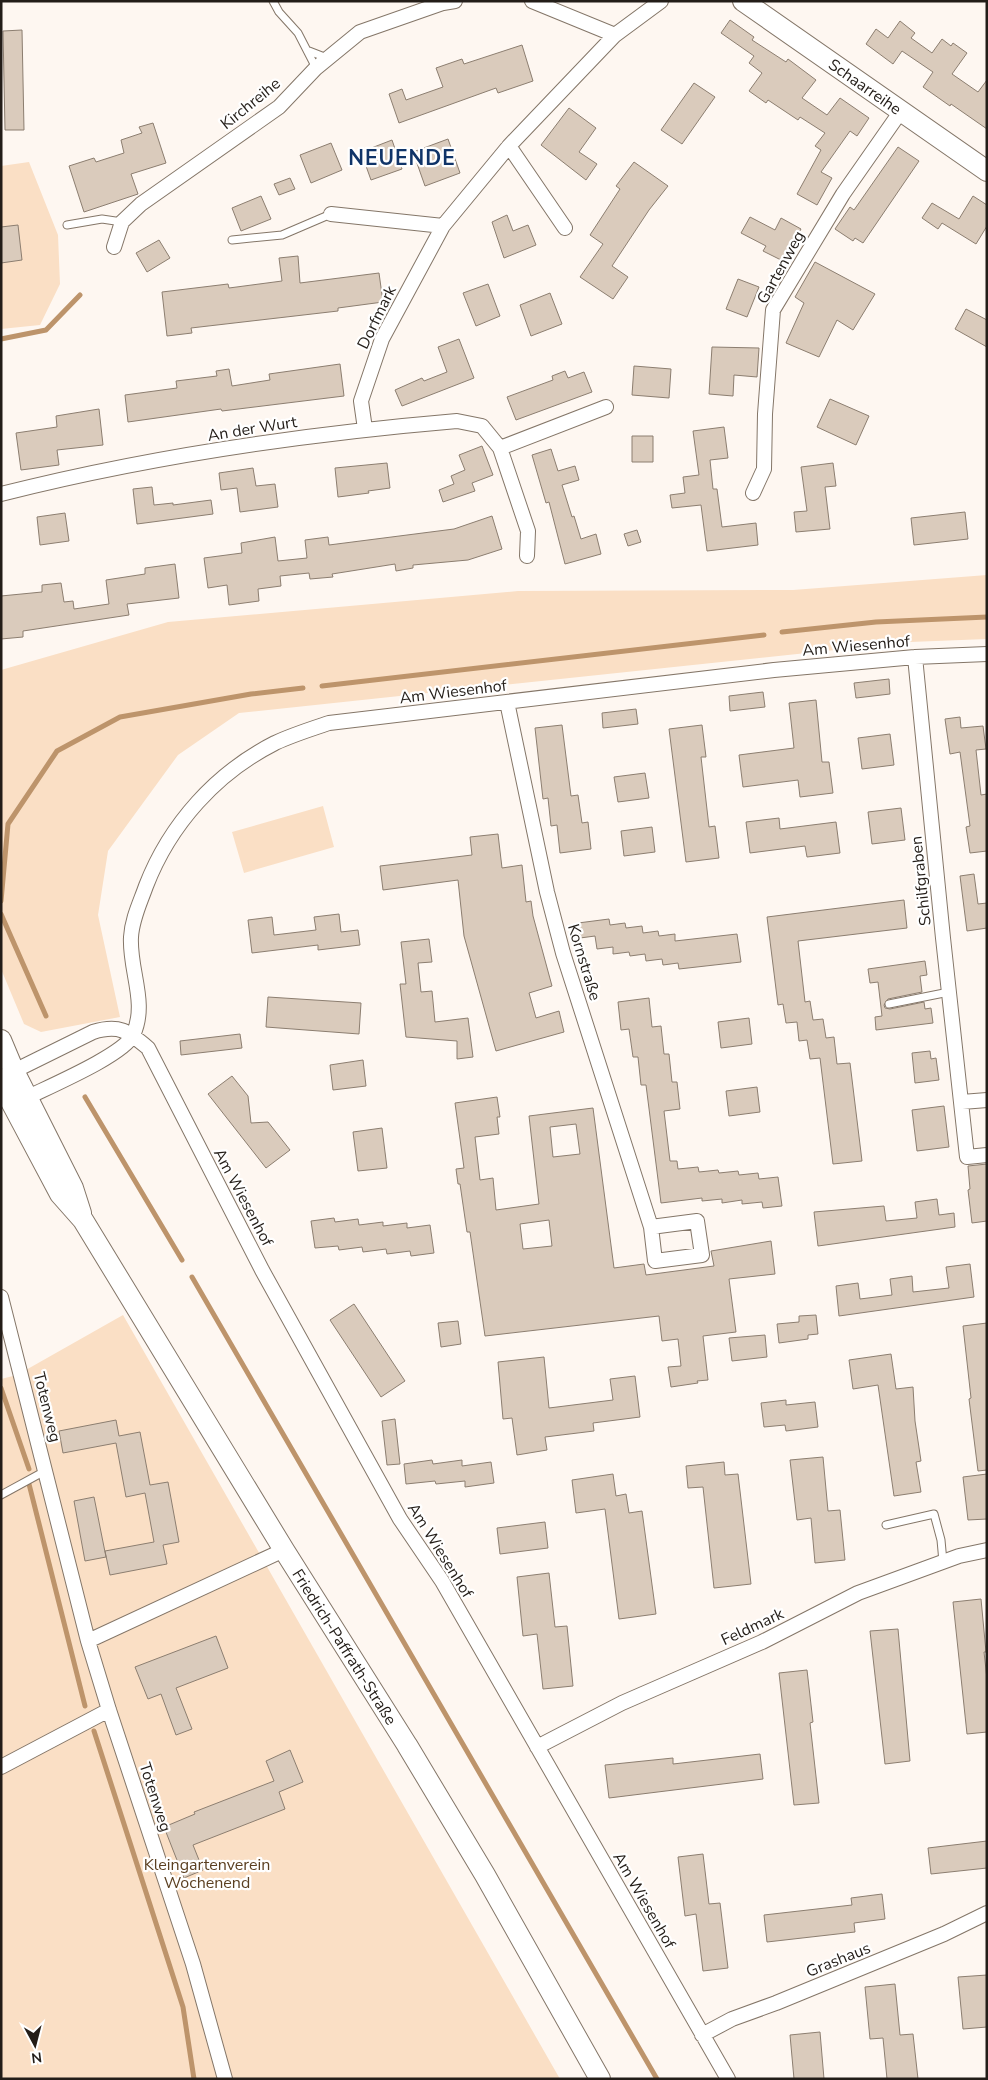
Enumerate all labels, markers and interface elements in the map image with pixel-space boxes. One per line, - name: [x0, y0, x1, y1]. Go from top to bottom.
- street label: Schaarreihe: [824, 54, 906, 120]
- street label: Kirchreihe: [216, 73, 285, 135]
- district label: NEUENDE: [348, 144, 456, 172]
- street label: Gartenweg: [752, 227, 810, 308]
- street label: Dorfmark: [352, 281, 402, 353]
- street label: An der Wurt: [206, 411, 299, 447]
- street label: Am Wiesenhof: [801, 630, 911, 662]
- street label: Am Wiesenhof: [398, 674, 509, 709]
- street label: Schilfgraben: [905, 835, 937, 927]
- street label: Kornstraße: [562, 921, 606, 1003]
- street label: Am Wiesenhof: [208, 1145, 278, 1251]
- street label: Totenweg: [28, 1370, 66, 1445]
- street label: Am Wiesenhof: [402, 1499, 478, 1603]
- street label: Friedrich-Paffrath-Straße: [287, 1565, 402, 1729]
- street label: Feldmark: [717, 1602, 788, 1651]
- street label: Totenweg: [134, 1760, 177, 1835]
- street label: Am Wiesenhof: [608, 1848, 681, 1953]
- park label: Kleingartenverein Wochenend: [144, 1854, 270, 1894]
- street label: Grashaus: [803, 1937, 874, 1983]
- north arrow: [10, 2020, 60, 2070]
- text: N: [30, 2047, 43, 2067]

